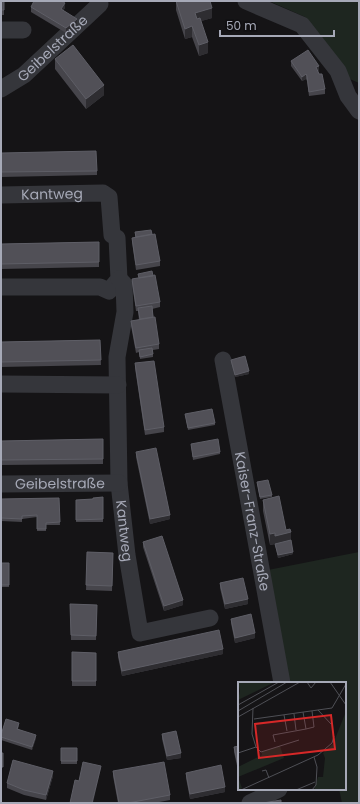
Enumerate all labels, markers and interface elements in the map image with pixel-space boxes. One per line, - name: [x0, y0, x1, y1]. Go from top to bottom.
- street label: Geibelstraße: [14, 10, 92, 87]
- scale bar: [220, 12, 334, 38]
- text: 50 m: [226, 17, 257, 34]
- street label: Kantweg: [21, 183, 83, 205]
- street label: Kaiser-Franz-Straße: [230, 450, 275, 593]
- street label: Geibelstraße: [15, 473, 105, 494]
- street label: Kantweg: [111, 499, 138, 563]
- inset map: [238, 682, 346, 790]

